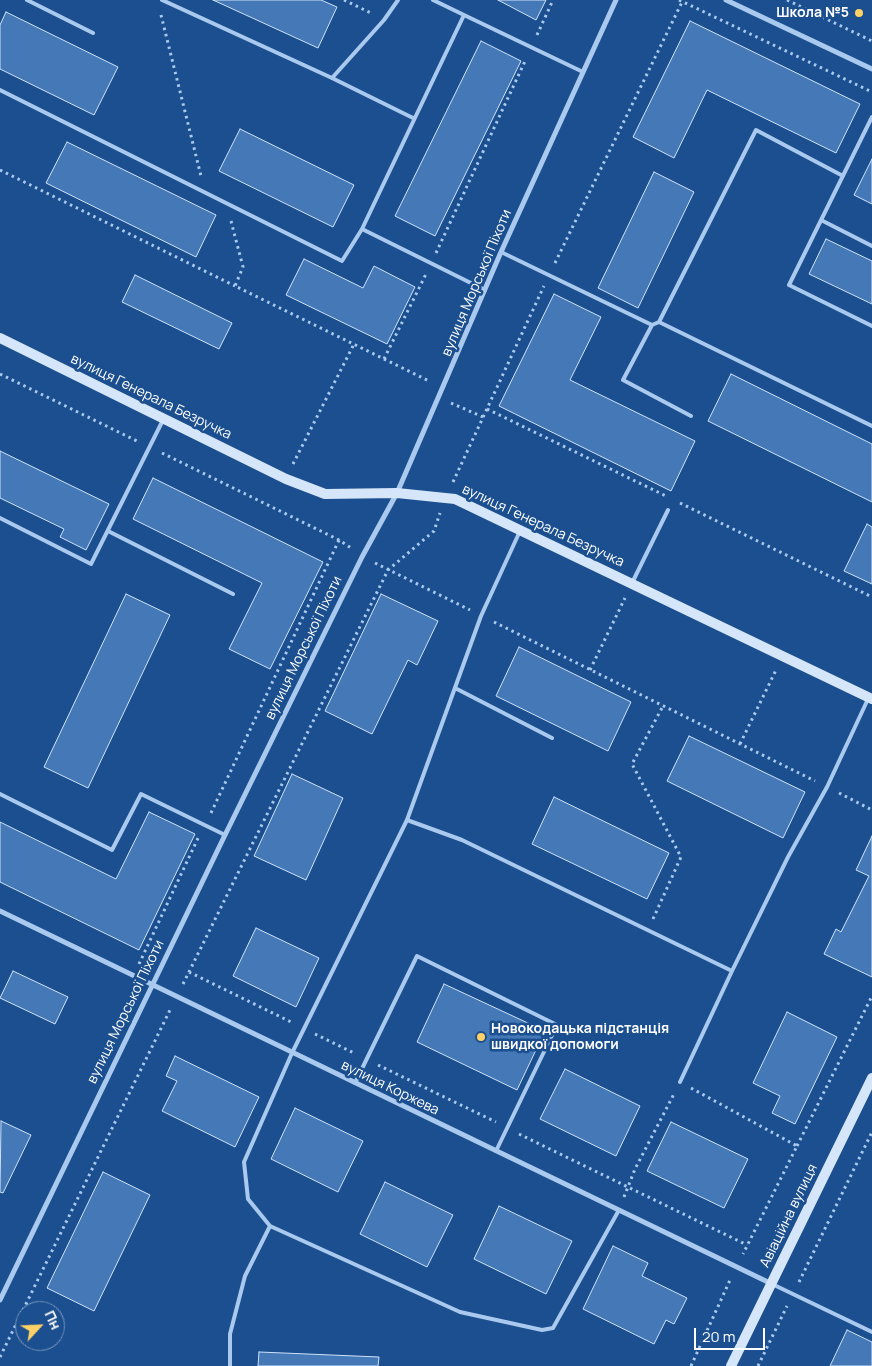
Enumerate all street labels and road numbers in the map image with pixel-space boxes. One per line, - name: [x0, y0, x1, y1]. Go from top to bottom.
- street label: вулиця Морської Піхоти: [438, 207, 516, 359]
- street label: вулиця Генерала Безручка: [68, 351, 234, 443]
- street label: вулиця Генерала Безручка: [459, 481, 627, 571]
- street label: вулиця Морської Піхоти: [262, 573, 346, 723]
- street label: вулиця Морської Піхоти: [84, 937, 168, 1087]
- street label: вулиця Коржева: [338, 1057, 442, 1119]
- street label: Авіаційна вулиця: [757, 1161, 821, 1271]

